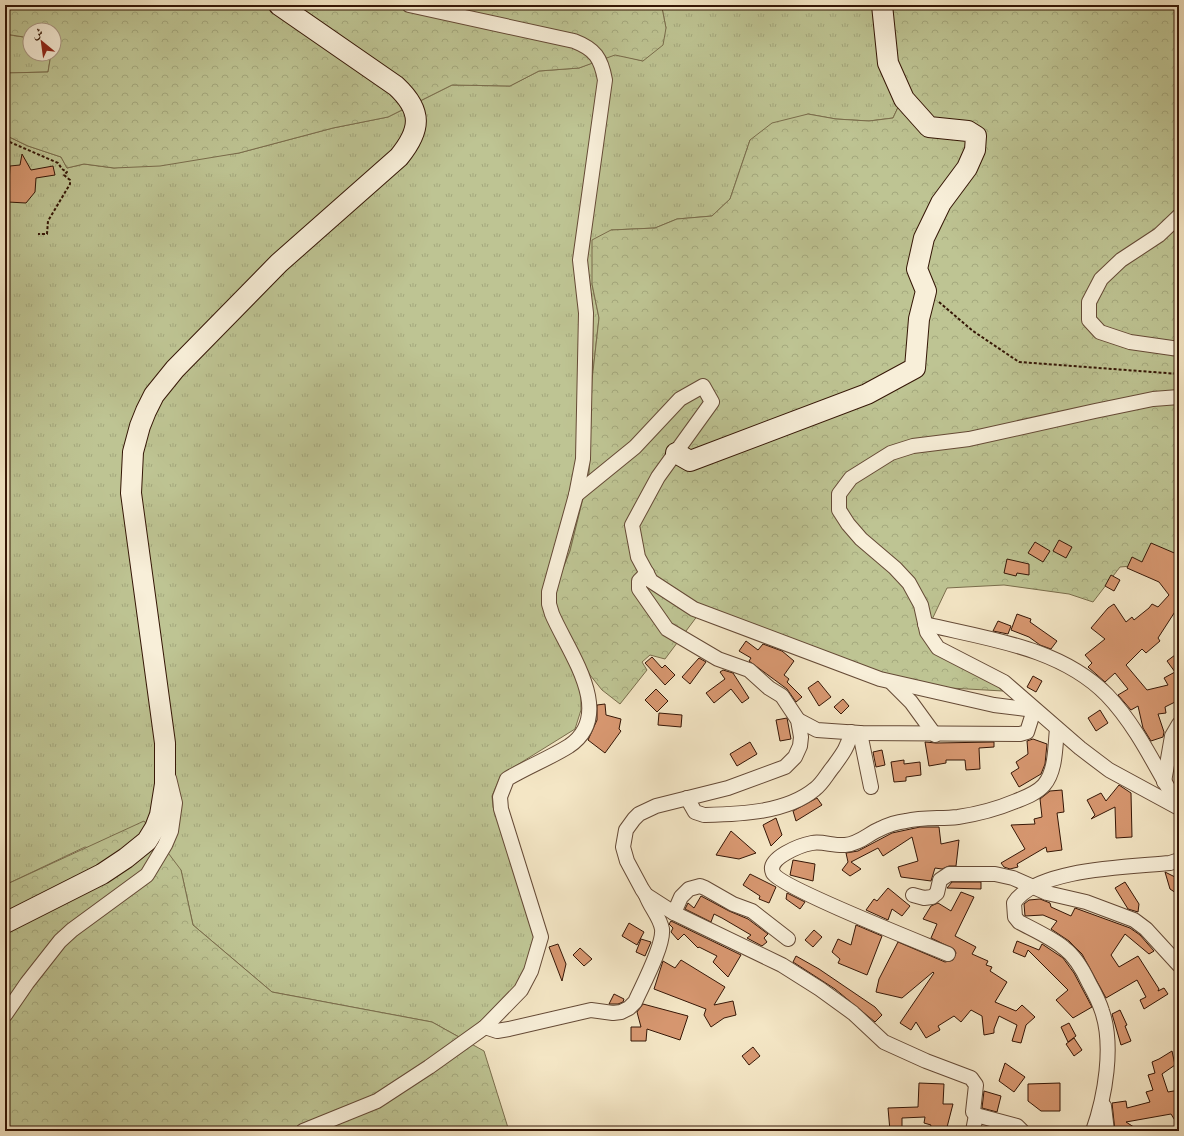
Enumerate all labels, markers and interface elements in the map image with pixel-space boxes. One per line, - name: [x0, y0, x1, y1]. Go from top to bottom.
- north arrow: [22, 22, 62, 62]
- text: ش: [29, 25, 46, 43]

